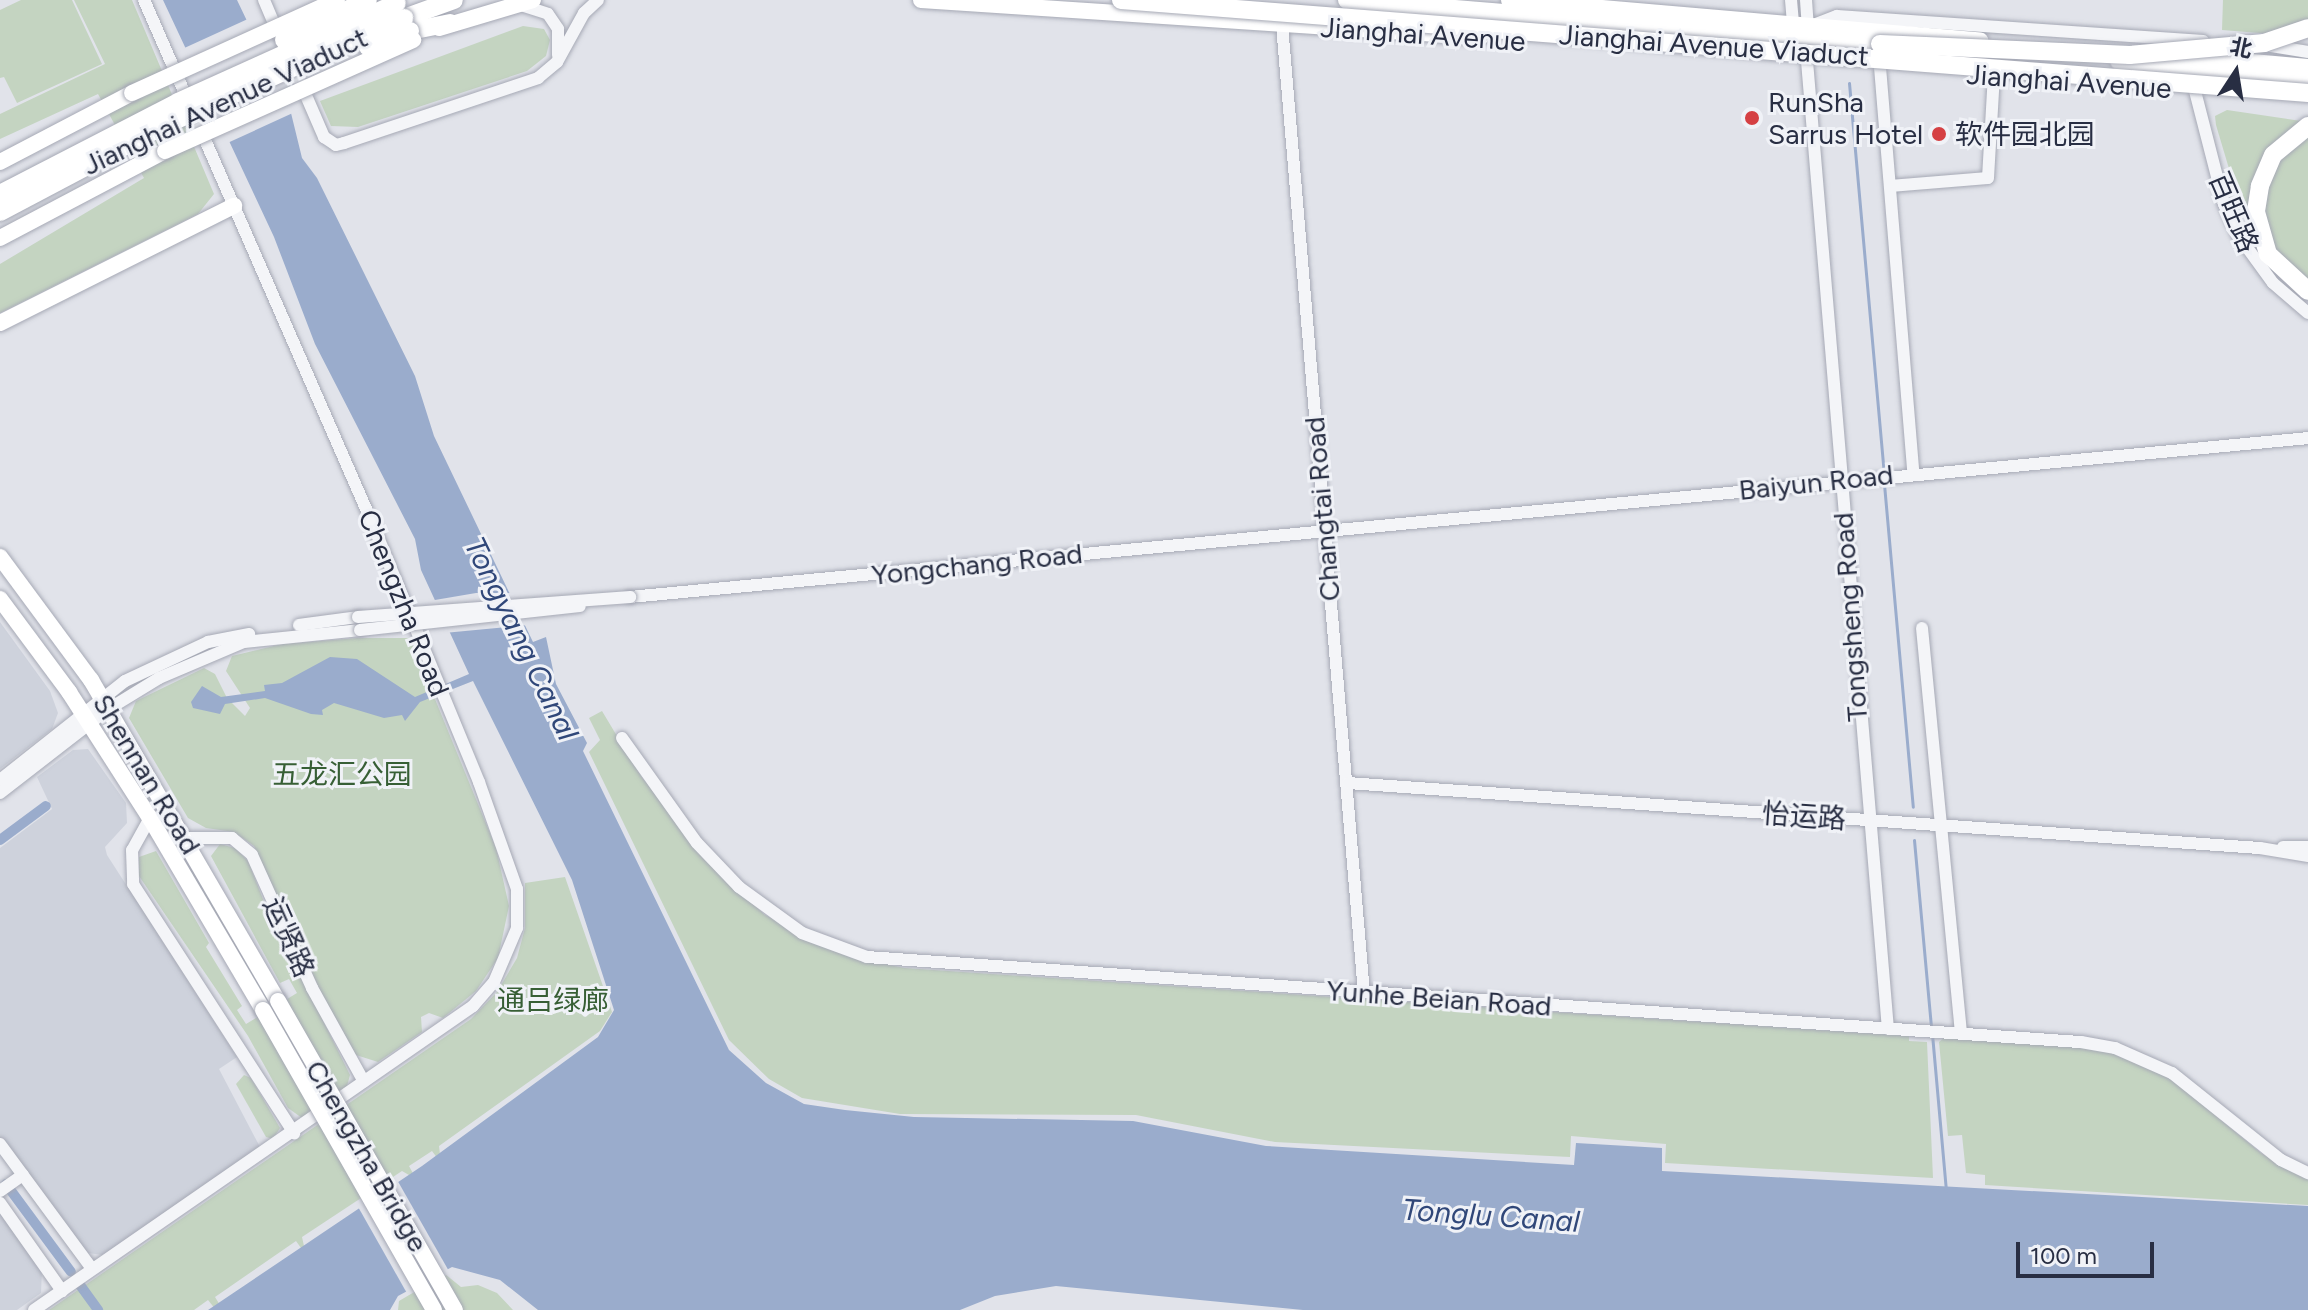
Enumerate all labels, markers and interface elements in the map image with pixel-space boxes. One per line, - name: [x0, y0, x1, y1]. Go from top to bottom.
- street label: Jianghai Avenue: [1319, 10, 1527, 58]
- street label: Jianghai Avenue Viaduct: [1558, 17, 1870, 73]
- street label: Jianghai Avenue Viaduct: [77, 20, 373, 182]
- north arrow: [2196, 32, 2276, 112]
- text: 北: [2228, 33, 2255, 64]
- street label: Jianghai Avenue: [1965, 57, 2173, 105]
- place label: RunSha Sarrus Hotel: [1768, 85, 1923, 151]
- marker: RunSha Sarrus Hotel: [1743, 109, 1761, 127]
- place label: 软件园北园: [1955, 117, 2095, 151]
- marker: 软件园北园: [1930, 125, 1948, 143]
- street label: 百旺路: [2202, 167, 2266, 257]
- street label: Changtai Road: [1297, 415, 1347, 603]
- street label: Baiyun Road: [1737, 457, 1895, 507]
- street label: Chengzha Road: [351, 505, 457, 701]
- street label: Tongsheng Road: [1826, 511, 1874, 723]
- water label: Tongyang Canal: [456, 532, 586, 746]
- street label: Yongchang Road: [870, 536, 1084, 592]
- street label: Shennan Road: [86, 688, 208, 860]
- park label: 五龙汇公园: [272, 757, 412, 791]
- street label: 怡运路: [1761, 796, 1847, 836]
- street label: 运贤路: [257, 892, 321, 982]
- street label: Yunhe Beian Road: [1325, 973, 1553, 1023]
- park label: 通吕绿廊: [497, 983, 609, 1017]
- street label: Chengzha Bridge: [299, 1055, 435, 1257]
- water label: Tonglu Canal: [1401, 1192, 1581, 1240]
- scale bar: [2020, 1226, 2158, 1276]
- text: 100 m: [2030, 1241, 2097, 1270]

